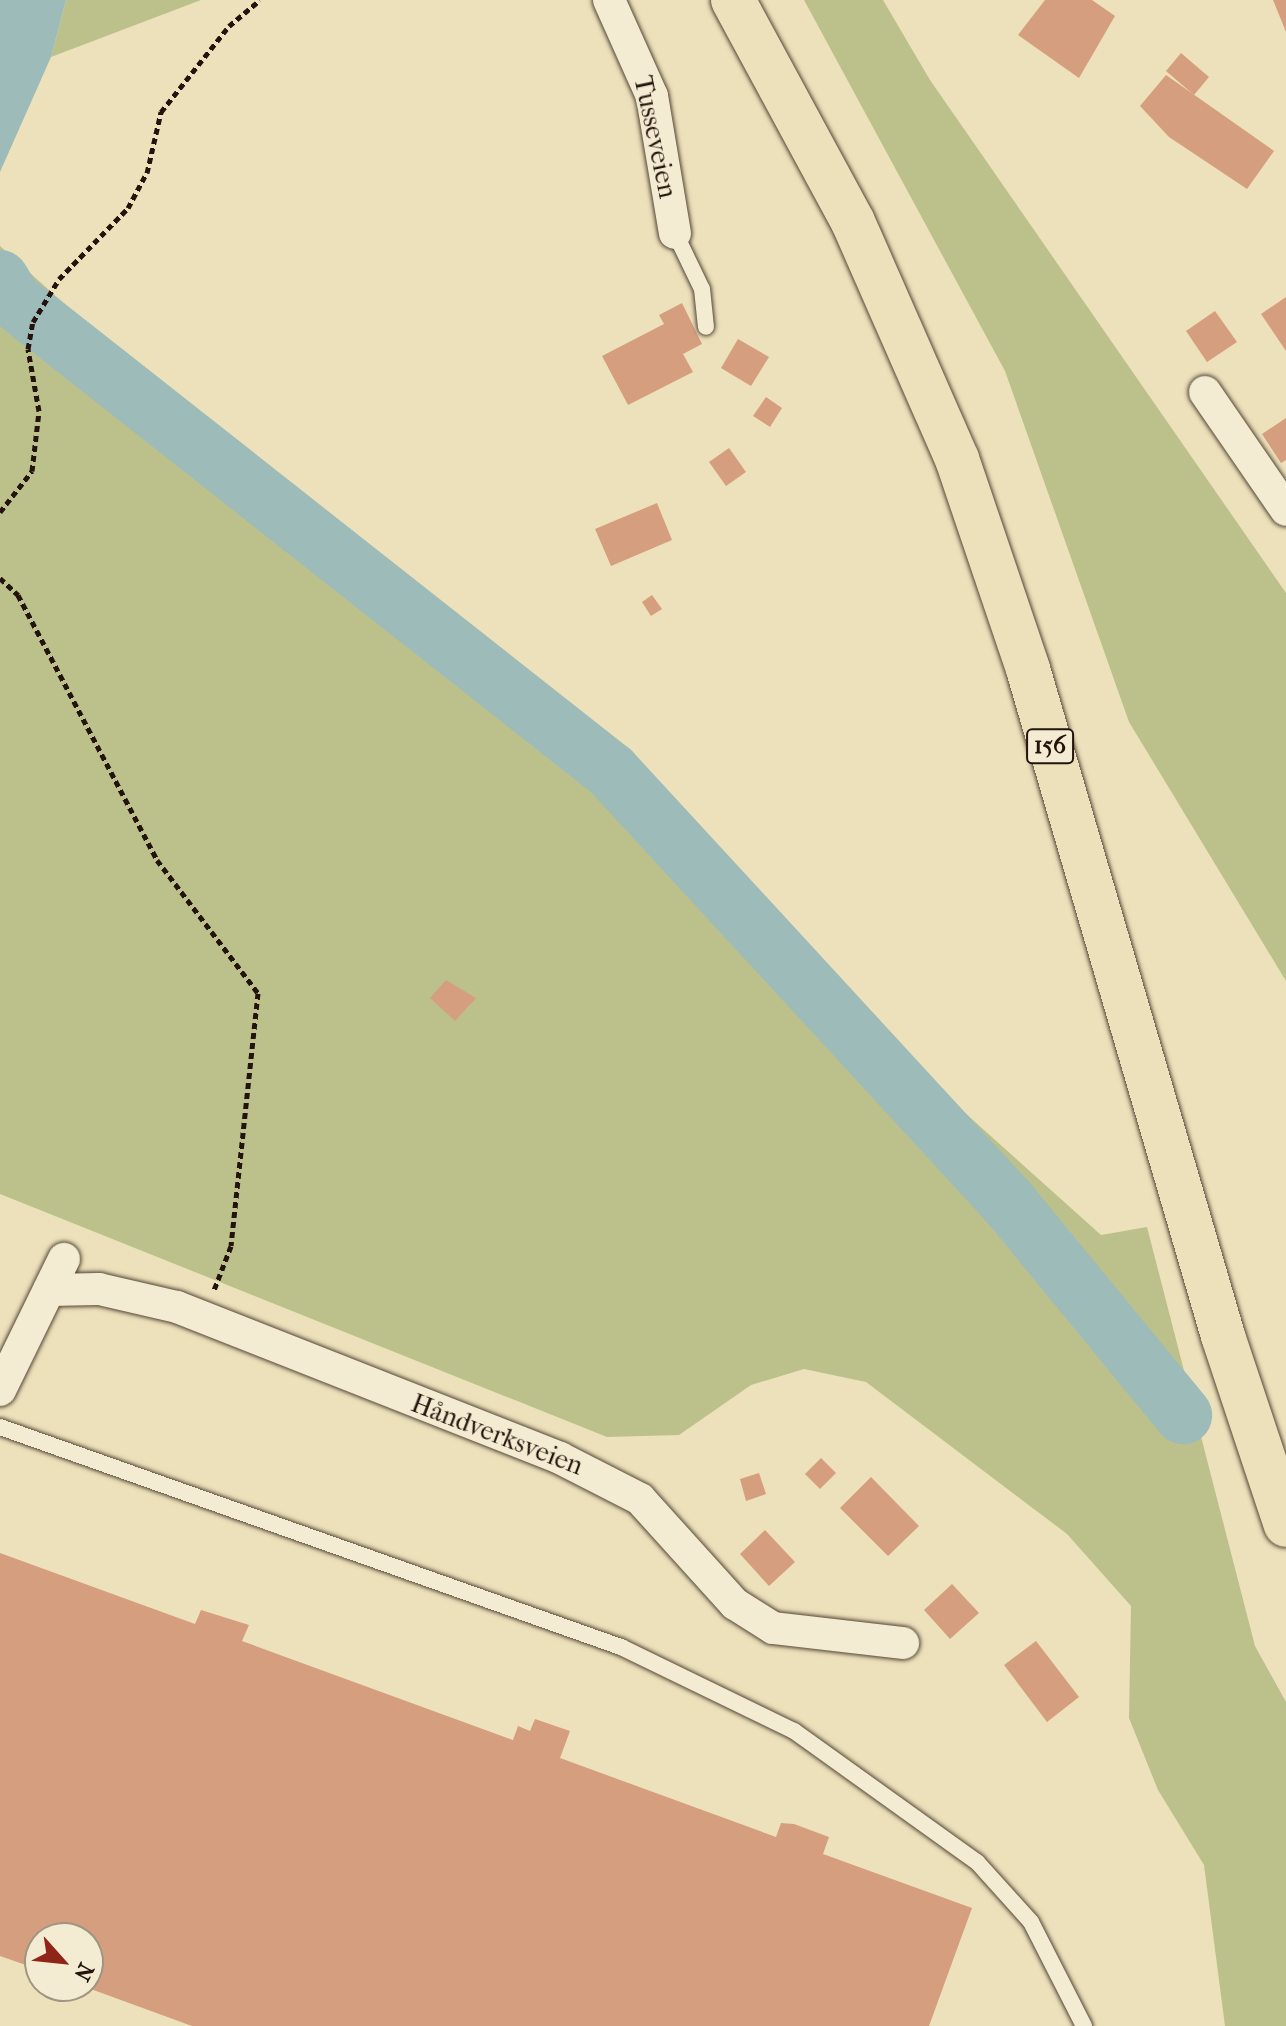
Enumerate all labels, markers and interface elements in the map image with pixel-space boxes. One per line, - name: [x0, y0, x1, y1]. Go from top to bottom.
- street label: Tusseveien: [627, 73, 683, 201]
- road number: 156: [1026, 726, 1074, 766]
- street label: Håndverksveien: [407, 1388, 587, 1482]
- north arrow: [24, 1922, 104, 2002]
- text: N: [68, 1959, 99, 1985]

